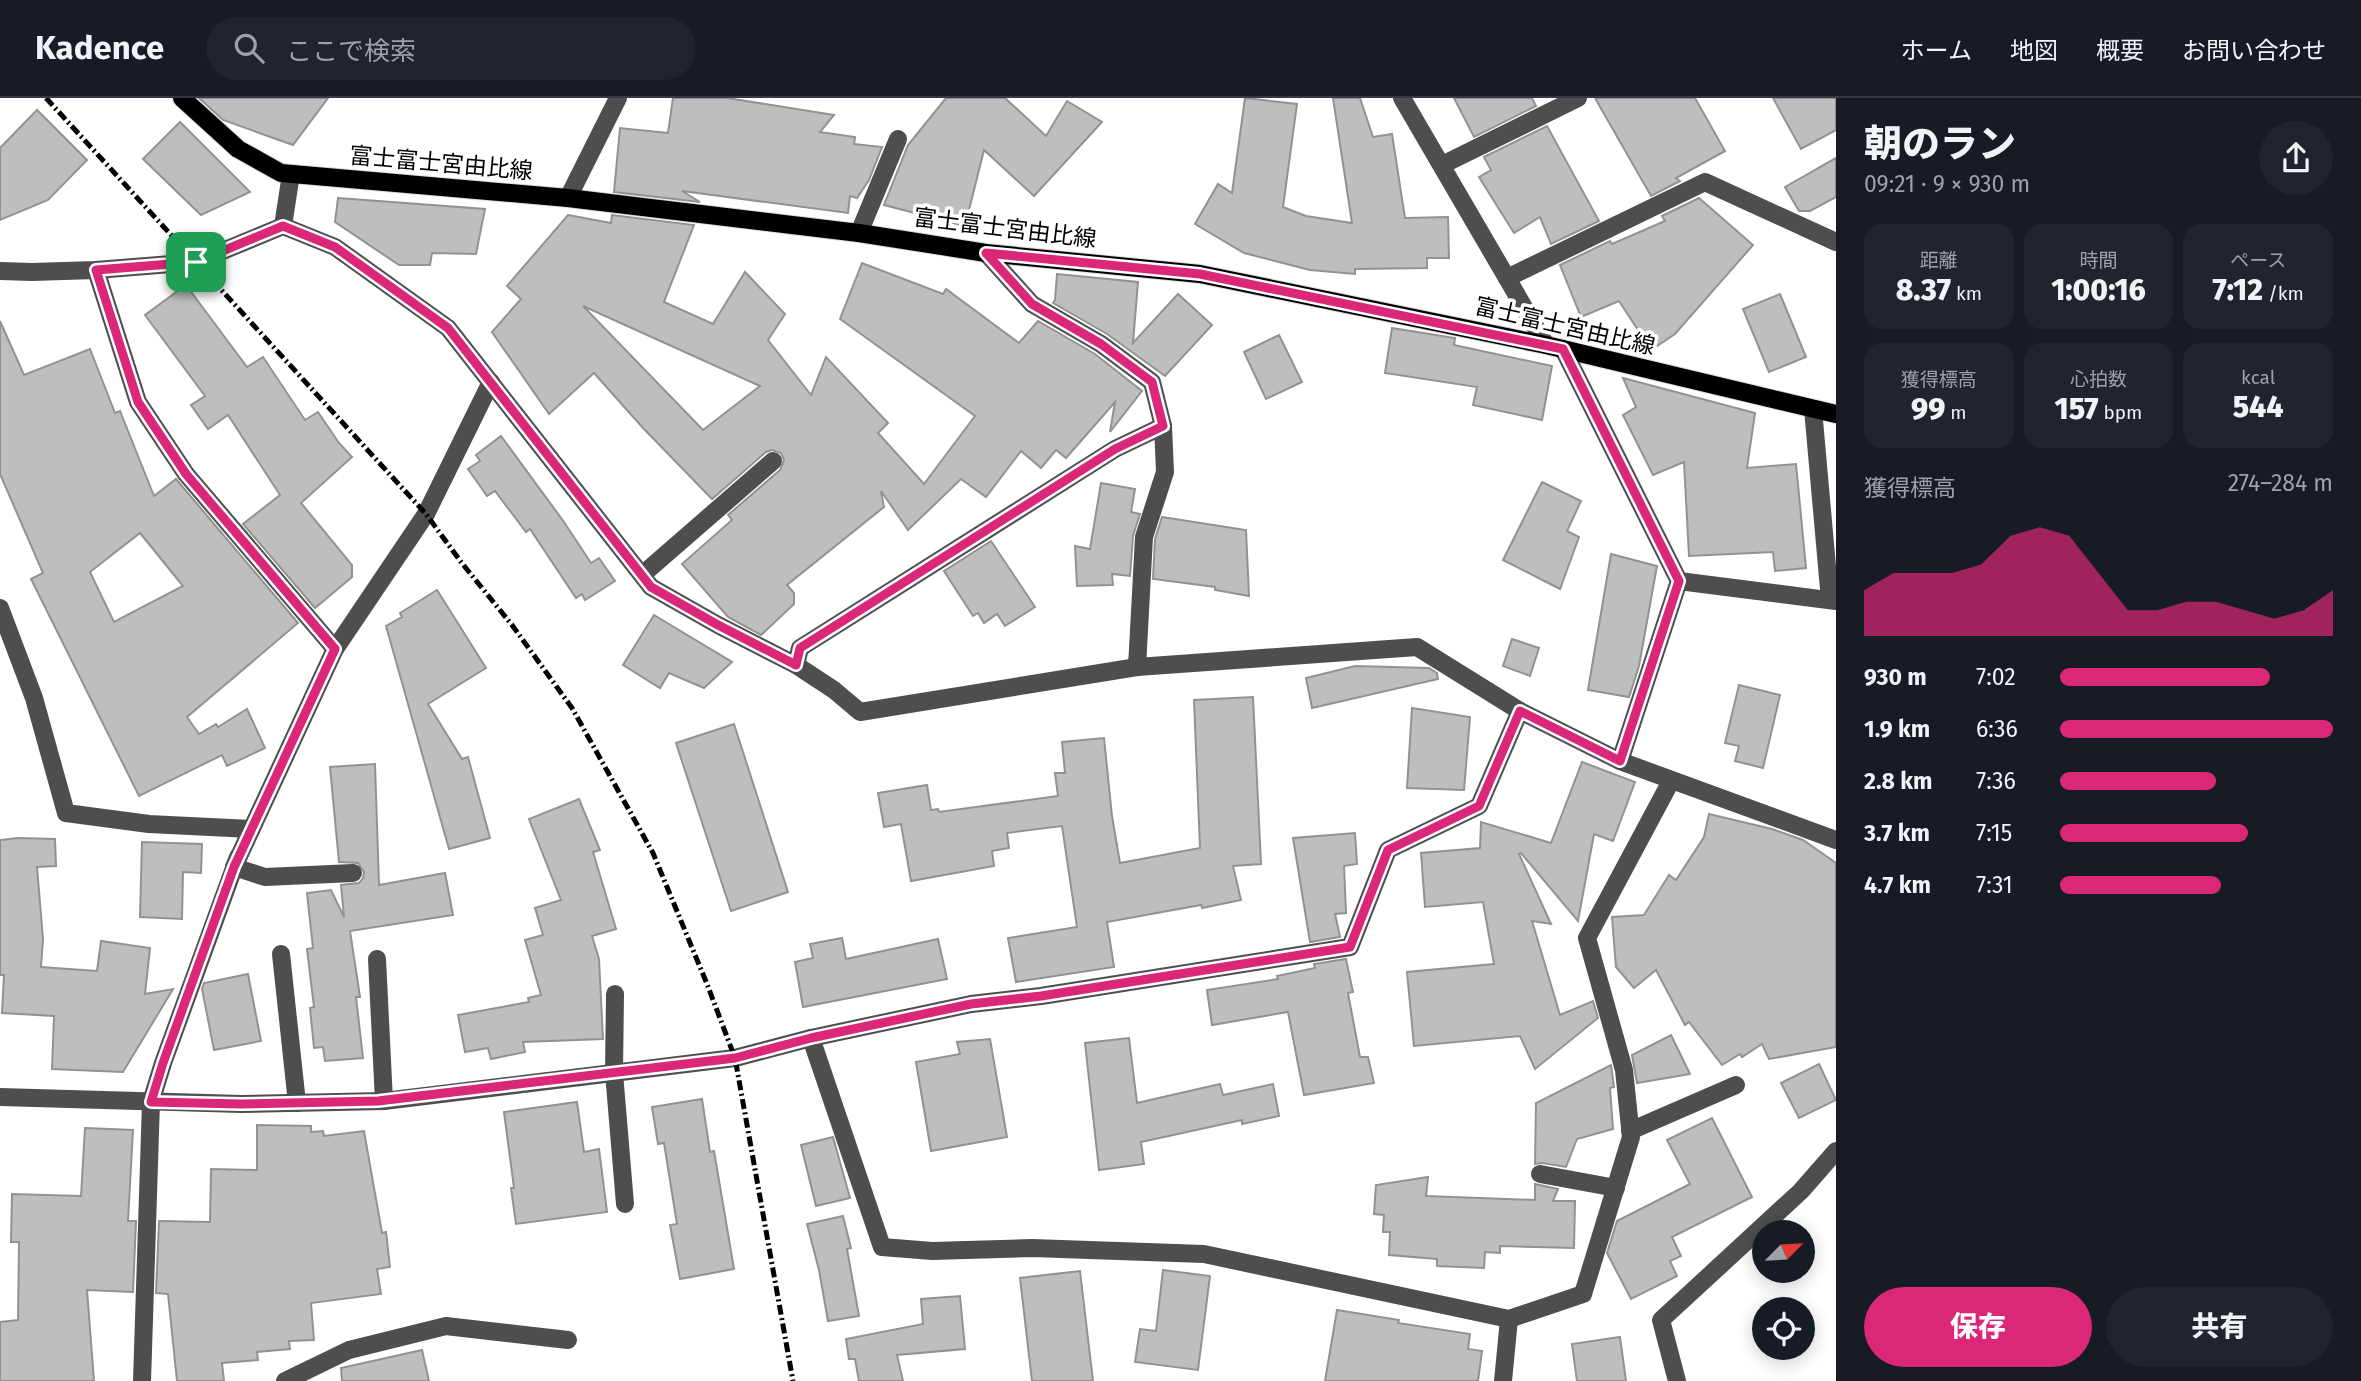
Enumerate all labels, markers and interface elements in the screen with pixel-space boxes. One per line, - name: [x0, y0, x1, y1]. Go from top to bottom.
- search box: [206, 17, 696, 80]
- text: Kadence: [35, 28, 164, 68]
- icon: search: [230, 29, 268, 67]
- text: ここで検索: [286, 36, 416, 67]
- text: ホーム: [1901, 37, 1972, 65]
- text: 地図: [2010, 37, 2058, 65]
- text: 概要: [2096, 37, 2144, 65]
- text: お問い合わせ: [2182, 37, 2326, 65]
- text: 朝のラン: [1864, 121, 2016, 167]
- button: share: [2259, 121, 2333, 195]
- street label: 富士富士宮由比線: [348, 141, 534, 185]
- text: 09:21 · 9 × 930 m: [1864, 170, 2030, 198]
- street label: 富士富士宮由比線: [912, 203, 1098, 253]
- pin: [166, 232, 226, 292]
- icon: arrive: [177, 243, 215, 281]
- text: 距離: [1920, 249, 1958, 272]
- text: 時間: [2079, 249, 2118, 272]
- text: ペース: [2230, 249, 2286, 272]
- text: 8.37: [1896, 272, 1951, 308]
- text: 1:00:16: [2051, 272, 2146, 308]
- text: 7:12: [2213, 272, 2263, 308]
- text: km: [1951, 282, 1982, 305]
- text: /km: [2263, 282, 2304, 305]
- street label: 富士富士宮由比線: [1472, 292, 1658, 360]
- text: kcal: [2241, 366, 2275, 389]
- text: 獲得標高: [1901, 368, 1977, 391]
- text: 心拍数: [2070, 368, 2127, 391]
- text: 544: [2233, 389, 2284, 425]
- text: 99: [1911, 391, 1945, 427]
- text: 157: [2055, 391, 2099, 427]
- text: m: [1945, 401, 1967, 424]
- text: bpm: [2099, 401, 2142, 424]
- text: 274–284 m: [2228, 469, 2333, 497]
- text: 獲得標高: [1864, 474, 1956, 502]
- text: 930 m: [1864, 663, 1927, 691]
- text: 7:02: [1976, 663, 2016, 691]
- text: 1.9 km: [1864, 715, 1930, 743]
- text: 6:36: [1976, 715, 2018, 743]
- text: 2.8 km: [1864, 767, 1932, 795]
- text: 7:36: [1976, 767, 2016, 795]
- text: 3.7 km: [1864, 819, 1930, 847]
- text: 7:15: [1976, 819, 2012, 847]
- text: 4.7 km: [1864, 871, 1931, 899]
- text: 7:31: [1976, 871, 2013, 899]
- north arrow: [1752, 1220, 1815, 1283]
- map controls: [1752, 1220, 1815, 1360]
- button: 保存: [1864, 1287, 2092, 1367]
- button: 共有: [2106, 1287, 2333, 1367]
- button: locate: [1752, 1297, 1815, 1360]

